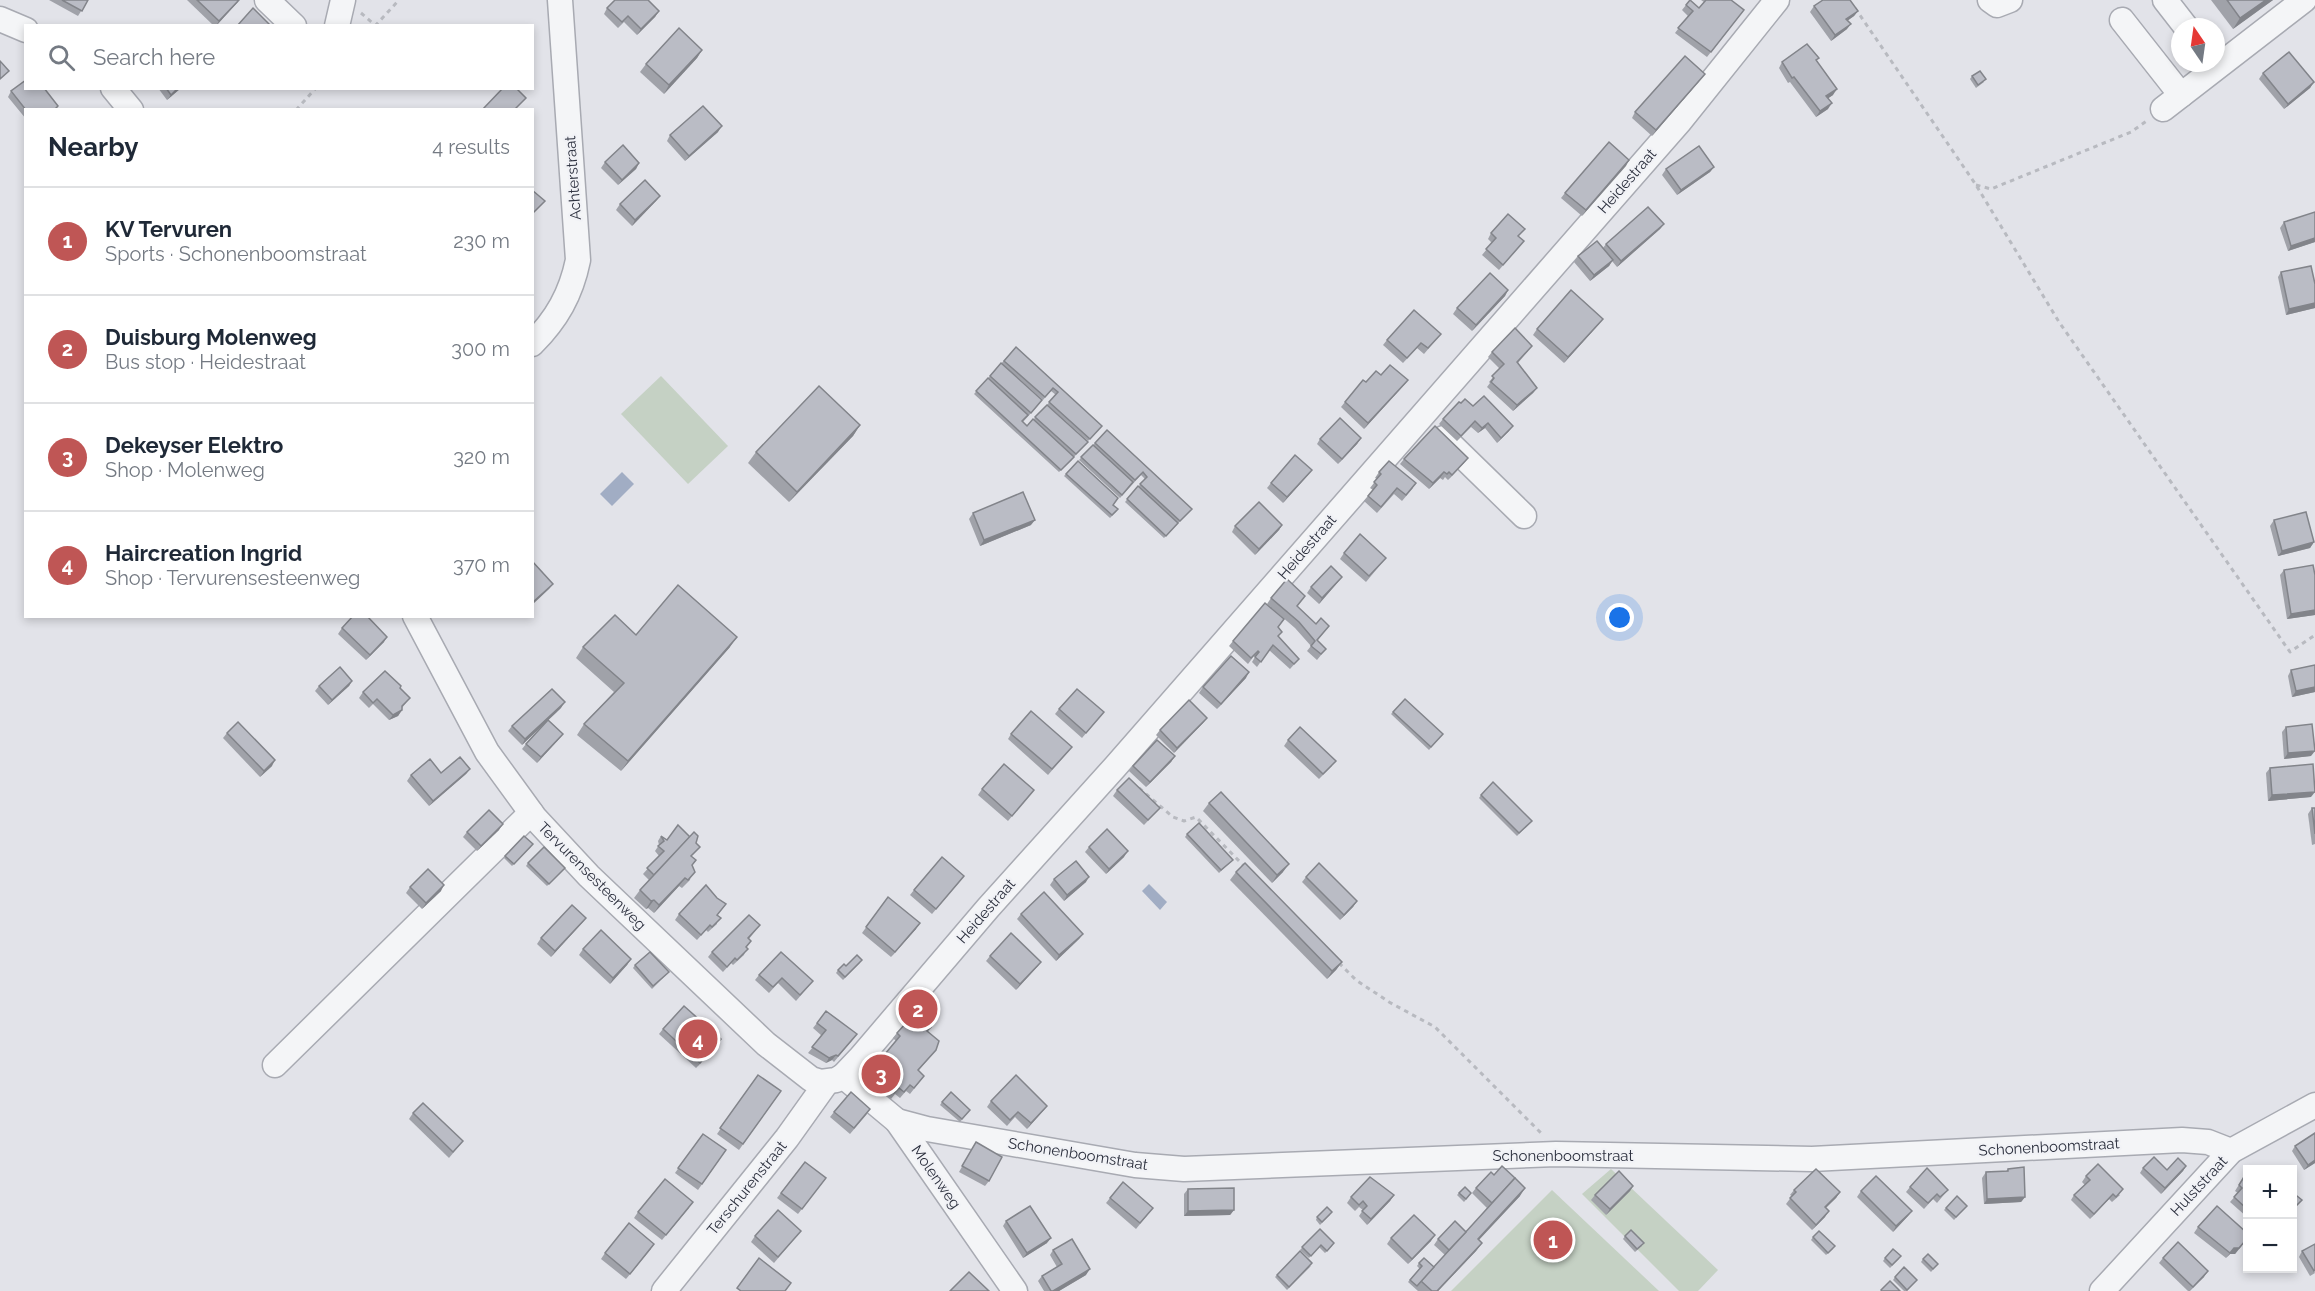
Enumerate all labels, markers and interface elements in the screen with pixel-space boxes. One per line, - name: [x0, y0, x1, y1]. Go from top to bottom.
- north arrow: [2171, 18, 2225, 72]
- search box: [24, 24, 534, 90]
- icon: search: [45, 41, 78, 74]
- text: Search here: [93, 44, 215, 70]
- text: Nearby: [48, 132, 138, 162]
- text: 4 results: [432, 135, 510, 159]
- street label: Achterstraat: [561, 135, 585, 221]
- street label: Heidestraat: [1594, 145, 1660, 217]
- text: KV Tervuren: [105, 216, 232, 242]
- text: 1: [63, 229, 72, 253]
- text: 230 m: [453, 229, 510, 253]
- text: Sports · Schonenboomstraat: [105, 242, 367, 266]
- text: Duisburg Molenweg: [105, 324, 317, 350]
- text: 2: [62, 337, 73, 361]
- text: 300 m: [451, 337, 510, 361]
- text: Bus stop · Heidestraat: [105, 350, 306, 374]
- text: Dekeyser Elektro: [105, 432, 283, 458]
- text: 3: [62, 445, 73, 469]
- text: 320 m: [453, 445, 510, 469]
- text: Shop · Molenweg: [105, 458, 265, 482]
- street label: Heidestraat: [1274, 511, 1340, 583]
- text: Haircreation Ingrid: [105, 540, 302, 566]
- text: 4: [62, 553, 73, 577]
- text: 370 m: [453, 553, 510, 577]
- text: Shop · Tervurensesteenweg: [105, 566, 360, 590]
- your location: [1605, 603, 1634, 632]
- street label: Tervurensesteenweg: [534, 818, 650, 934]
- street label: Heidestraat: [953, 875, 1019, 947]
- pin: 2: [898, 986, 938, 1032]
- pin: 4: [678, 1016, 718, 1062]
- pin: 3: [862, 1052, 900, 1096]
- street label: Schonenboomstraat: [1007, 1134, 1149, 1174]
- street label: Schonenboomstraat: [1978, 1134, 2120, 1160]
- street label: Terschurenstraat: [703, 1137, 791, 1239]
- street label: Molenweg: [908, 1142, 964, 1212]
- street label: Schonenboomstraat: [1492, 1147, 1634, 1165]
- street label: Hulststraat: [2167, 1152, 2231, 1220]
- map controls: [2243, 1165, 2297, 1273]
- button: +: [2243, 1165, 2297, 1219]
- pin: 1: [1534, 1218, 1572, 1262]
- button: −: [2243, 1219, 2297, 1273]

